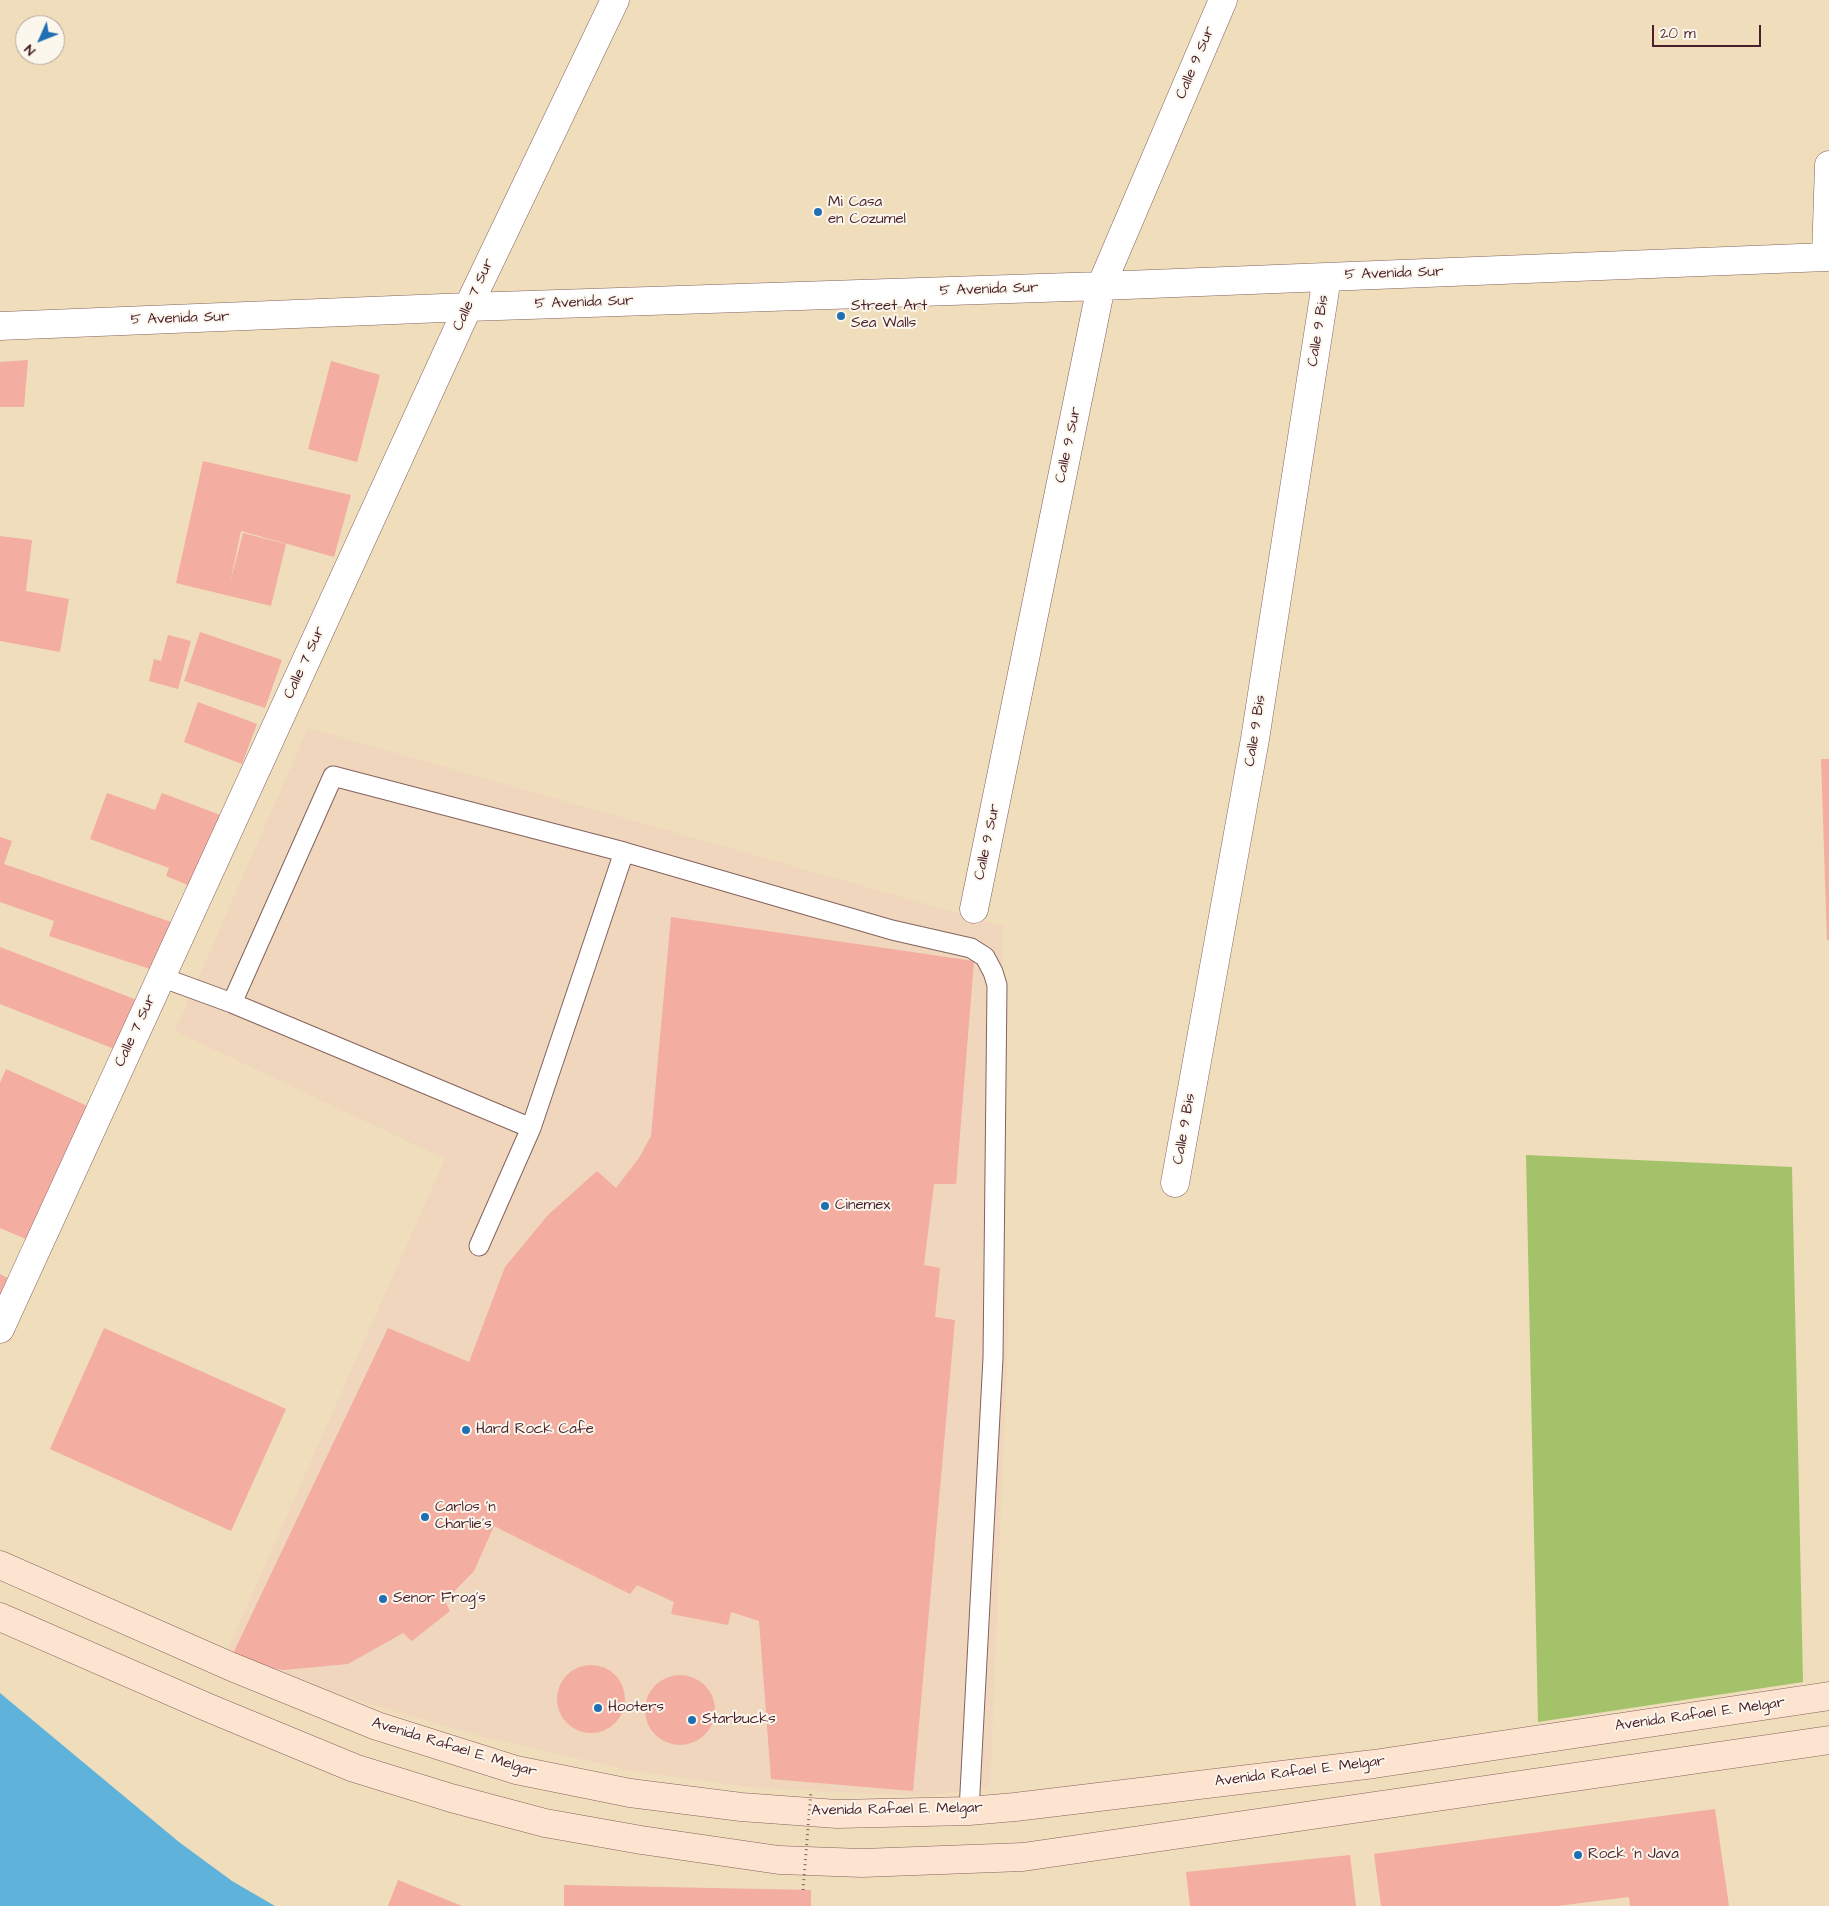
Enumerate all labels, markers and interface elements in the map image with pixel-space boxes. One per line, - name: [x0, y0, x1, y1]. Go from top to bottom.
- north arrow: [15, 15, 65, 65]
- scale bar: [1654, 15, 1763, 47]
- text: 20 m: [1660, 23, 1696, 44]
- street label: Calle 9 Sur: [1173, 24, 1219, 102]
- text: N: [20, 40, 40, 60]
- place label: Mi Casa en Cozumel: [828, 194, 906, 229]
- marker: Mi Casa en Cozumel: [812, 206, 824, 218]
- street label: Calle 7 Sur: [449, 256, 499, 334]
- street label: 5 Avenida Sur: [1344, 263, 1444, 285]
- street label: 5 Avenida Sur: [939, 279, 1039, 301]
- street label: 5 Avenida Sur: [534, 292, 634, 314]
- street label: Calle 9 Bis: [1304, 294, 1334, 368]
- place label: Street Art Sea Walls: [851, 298, 927, 333]
- street label: 5 Avenida Sur: [130, 308, 230, 330]
- marker: Street Art Sea Walls: [835, 310, 847, 322]
- street label: Calle 9 Sur: [1052, 405, 1086, 485]
- street label: Calle 7 Sur: [280, 624, 330, 702]
- street label: Calle 9 Bis: [1241, 694, 1271, 768]
- street label: Calle 9 Sur: [971, 802, 1005, 882]
- street label: Calle 7 Sur: [111, 992, 161, 1070]
- street label: Calle 9 Bis: [1170, 1092, 1200, 1166]
- place label: Cinemex: [835, 1197, 890, 1215]
- marker: Cinemex: [819, 1200, 831, 1212]
- place label: Hard Rock Cafe: [476, 1421, 594, 1439]
- marker: Hard Rock Cafe: [460, 1424, 472, 1436]
- place label: Carlos 'n Charlie's: [435, 1499, 496, 1534]
- marker: Carlos 'n Charlie's: [419, 1511, 431, 1523]
- place label: Senor Frog's: [393, 1590, 486, 1608]
- marker: Senor Frog's: [377, 1593, 389, 1605]
- street label: Avenida Rafael E. Melgar: [1614, 1694, 1786, 1736]
- place label: Hooters: [608, 1699, 664, 1717]
- marker: Hooters: [592, 1702, 604, 1714]
- place label: Starbucks: [702, 1711, 776, 1729]
- street label: Avenida Rafael E. Melgar: [369, 1714, 539, 1782]
- marker: Starbucks: [686, 1714, 698, 1726]
- street label: Avenida Rafael E. Melgar: [1214, 1753, 1386, 1791]
- street label: Avenida Rafael E. Melgar: [811, 1800, 983, 1820]
- place label: Rock 'n Java: [1588, 1846, 1679, 1864]
- marker: Rock 'n Java: [1572, 1849, 1584, 1861]

